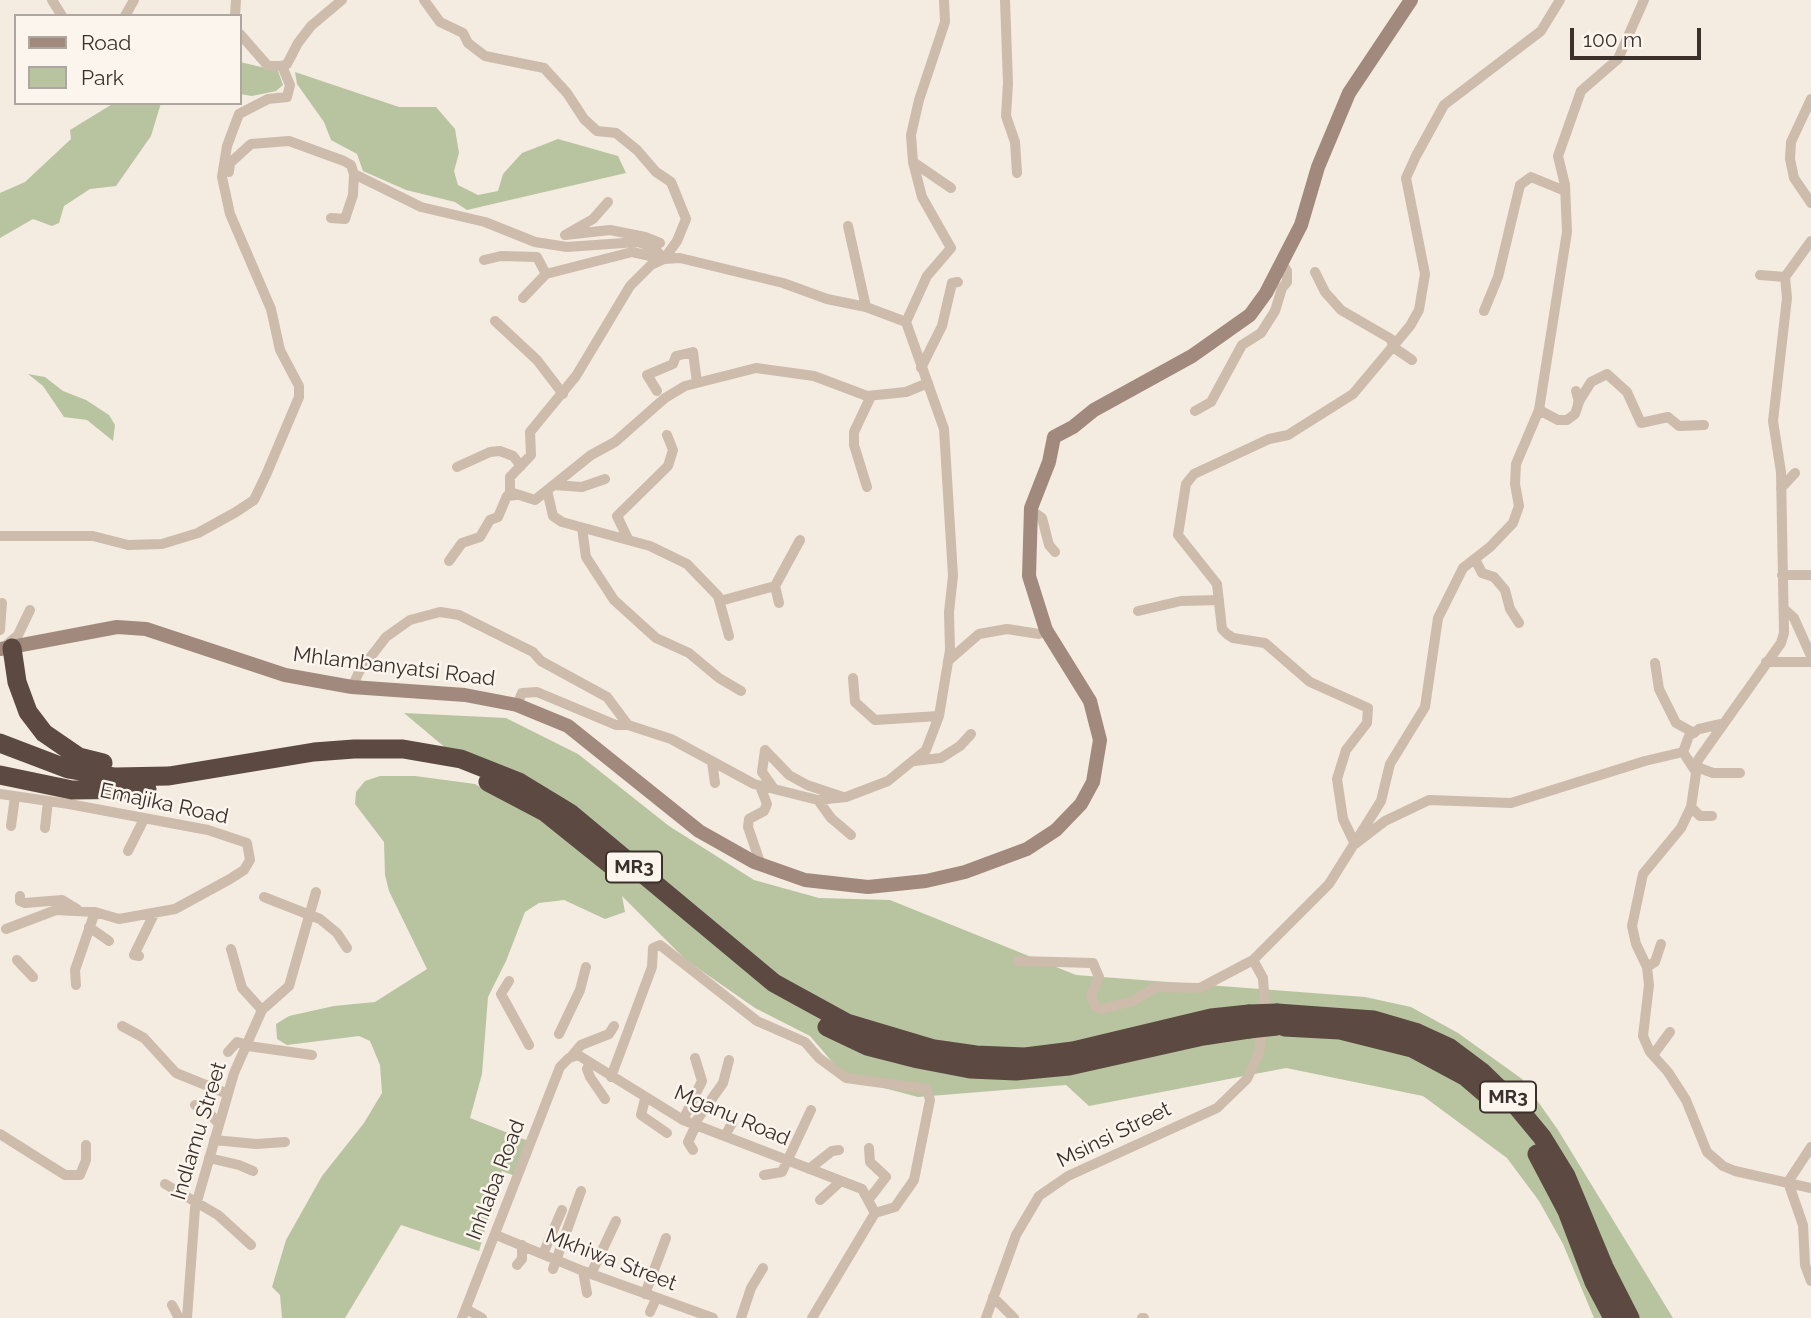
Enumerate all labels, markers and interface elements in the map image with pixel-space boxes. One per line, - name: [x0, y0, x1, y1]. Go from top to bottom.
- legend: [14, 14, 242, 105]
- scale bar: [1573, 14, 1704, 58]
- text: 100 m: [1583, 27, 1642, 52]
- text: Road: [81, 30, 131, 55]
- text: Park: [81, 65, 124, 90]
- street label: Mhlambanyatsi Road: [291, 642, 497, 692]
- street label: Emajika Road: [97, 778, 231, 830]
- road number: MR3: [606, 852, 662, 882]
- street label: Indlamu Street: [166, 1059, 232, 1203]
- street label: Mganu Road: [670, 1080, 794, 1152]
- road number: MR3: [1480, 1082, 1536, 1112]
- street label: Msinsi Street: [1053, 1097, 1175, 1173]
- street label: Inhlaba Road: [461, 1116, 531, 1244]
- street label: Mkhiwa Street: [542, 1223, 680, 1297]

